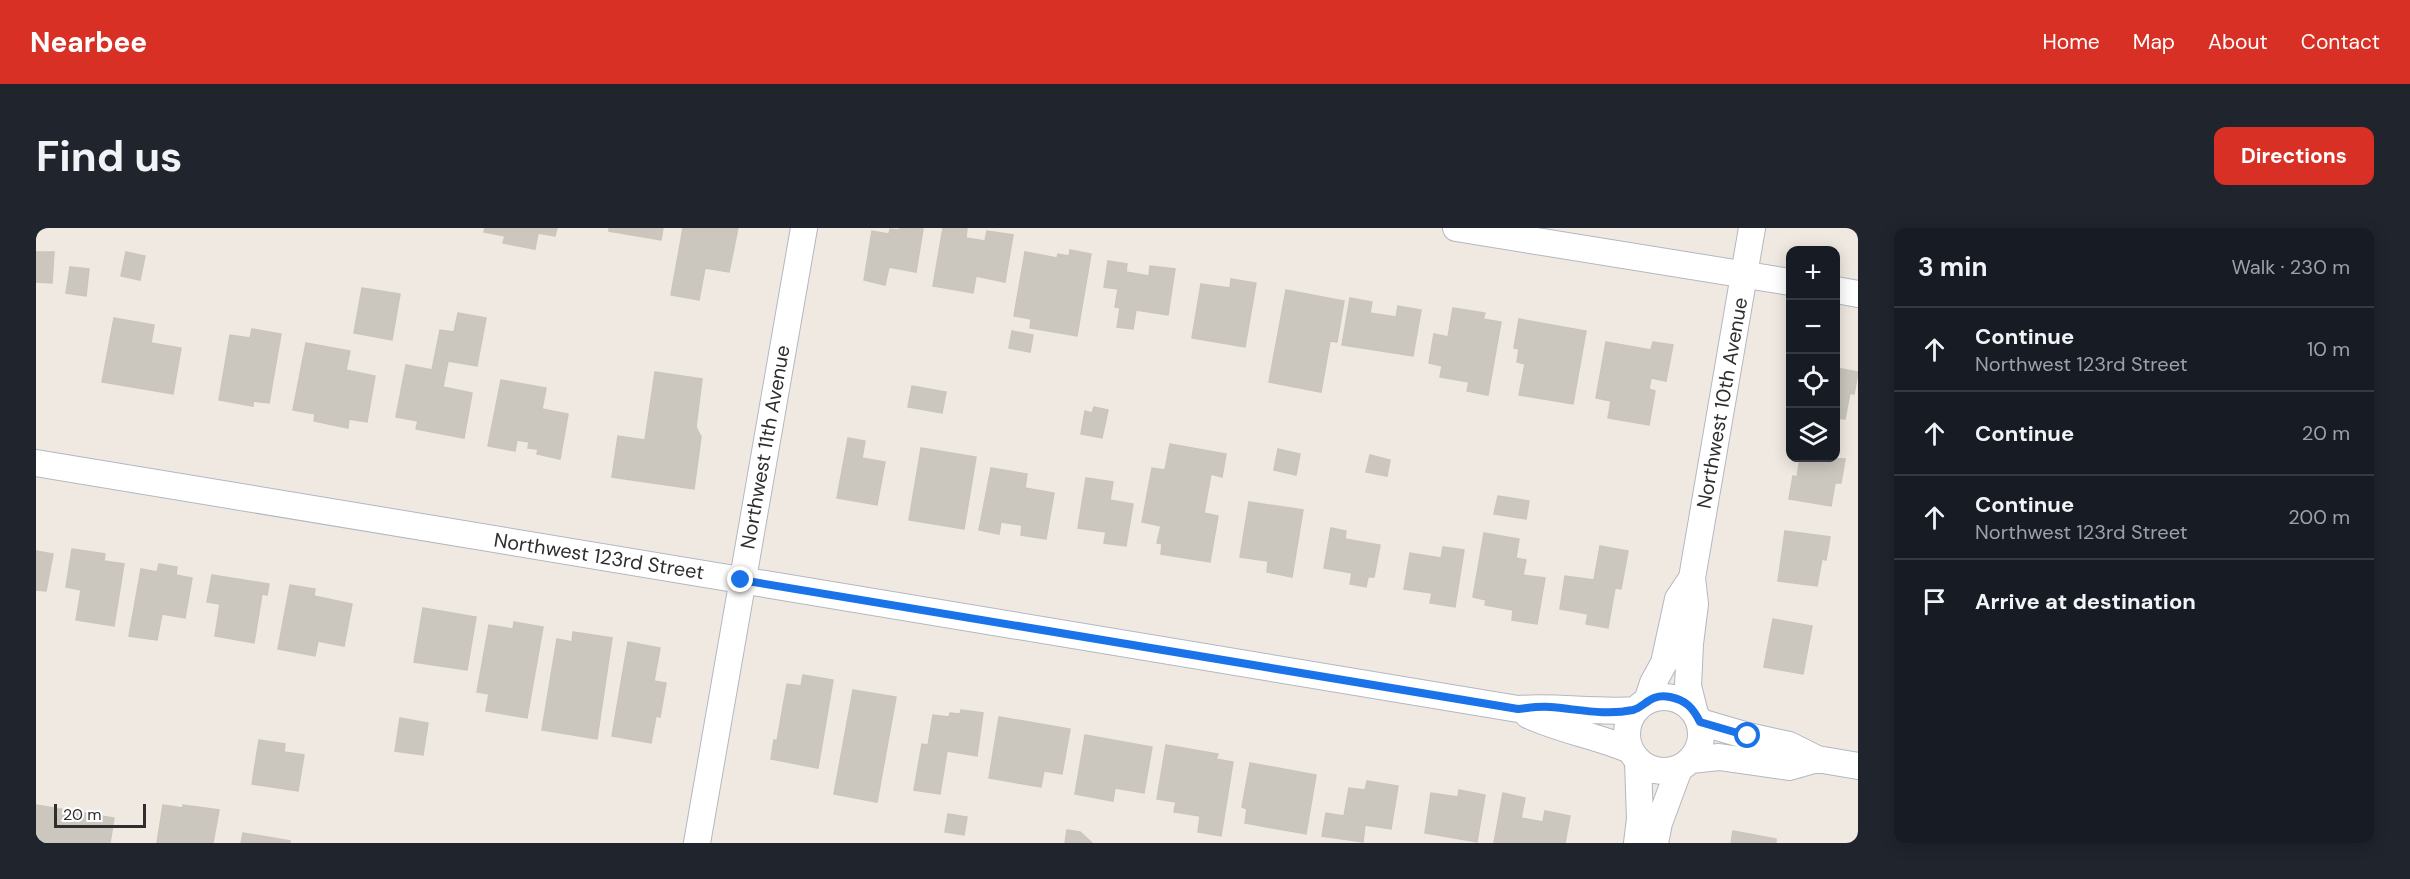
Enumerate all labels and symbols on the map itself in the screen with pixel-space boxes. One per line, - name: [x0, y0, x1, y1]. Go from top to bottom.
- street label: Northwest 10th Avenue: [1691, 295, 1753, 511]
- street label: Northwest 11th Avenue: [734, 343, 796, 551]
- street label: Northwest 123rd Street: [492, 527, 706, 585]
- route end: [727, 566, 753, 592]
- route start: [1734, 722, 1760, 748]
- scale bar: [54, 801, 146, 828]

